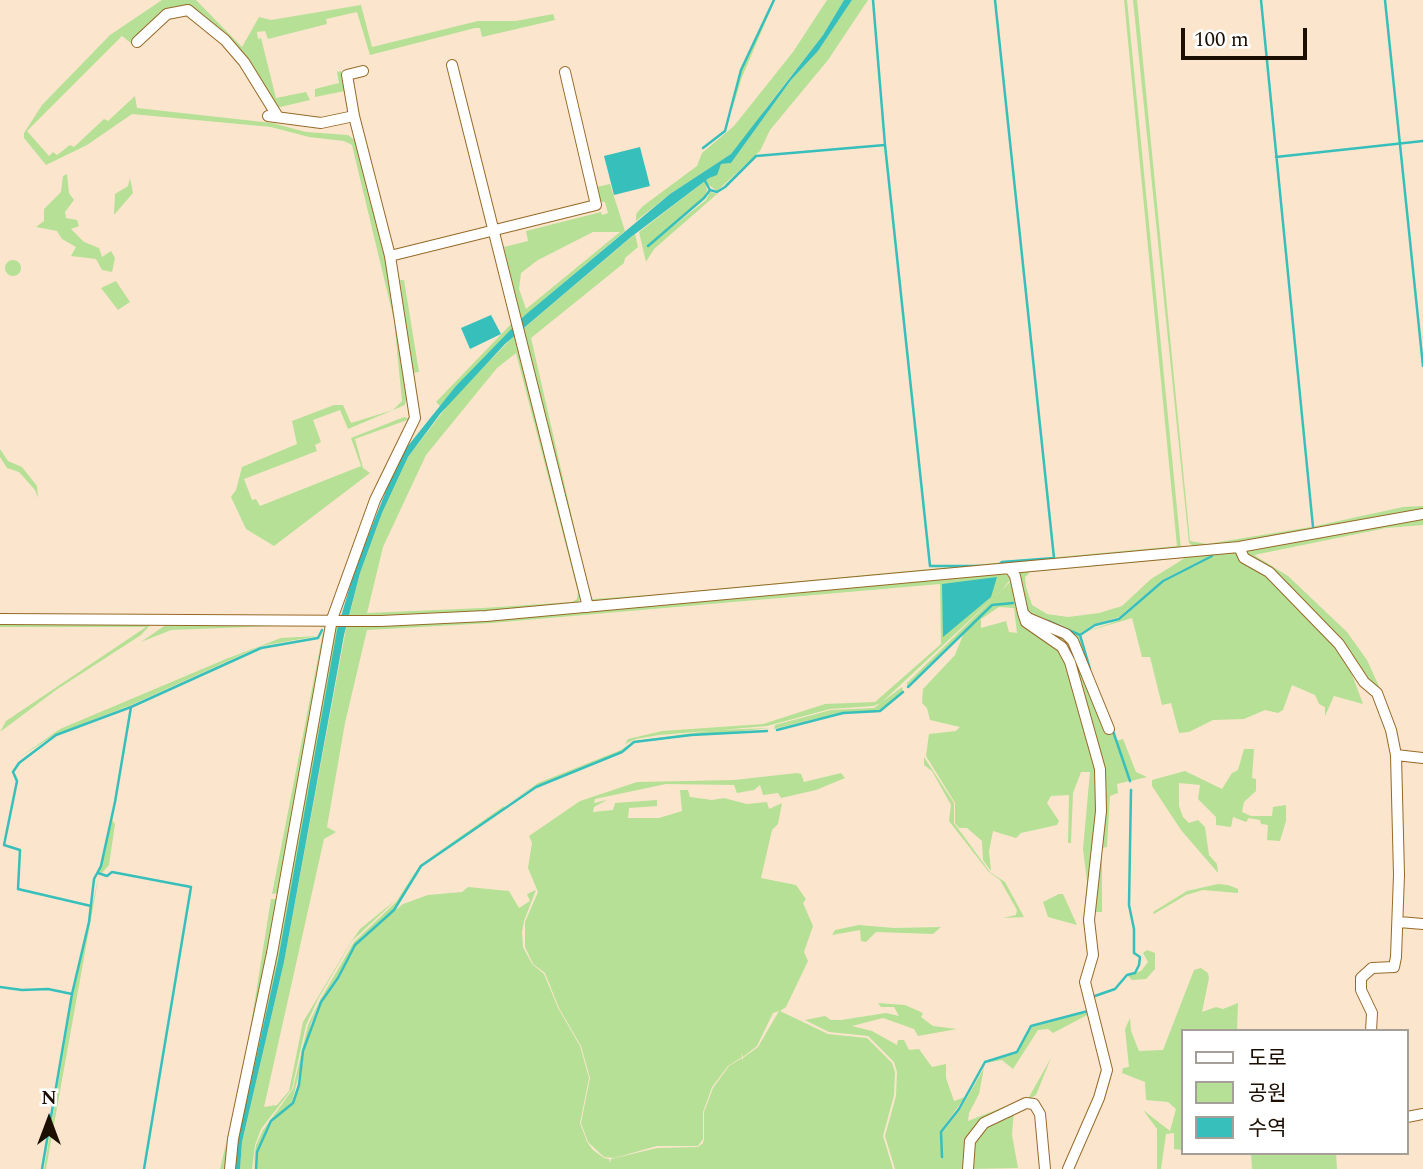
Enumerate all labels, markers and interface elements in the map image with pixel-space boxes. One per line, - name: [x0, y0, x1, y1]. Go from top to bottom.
- scale bar: [1185, 14, 1311, 58]
- text: 100 m: [1194, 24, 1249, 56]
- legend: [1182, 1029, 1409, 1155]
- text: 도로: [1248, 1043, 1287, 1075]
- text: 공원: [1248, 1078, 1287, 1110]
- text: N: [41, 1084, 57, 1113]
- north arrow: [14, 1085, 84, 1155]
- text: 수역: [1248, 1113, 1287, 1145]

